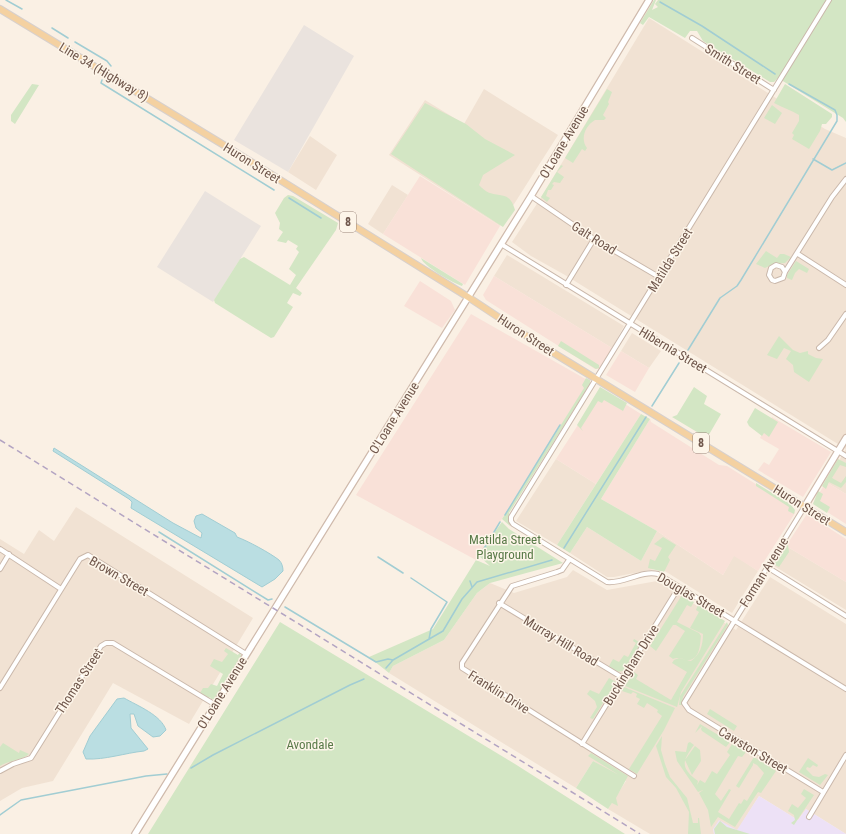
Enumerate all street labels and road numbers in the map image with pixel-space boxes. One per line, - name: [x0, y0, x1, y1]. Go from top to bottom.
- street label: Line 34 (Highway 8): [57, 39, 151, 105]
- street label: Smith Street: [702, 41, 764, 87]
- street label: O'Loane Avenue: [536, 103, 592, 181]
- street label: Huron Street: [221, 140, 283, 187]
- road number: 8: [340, 212, 356, 232]
- street label: Galt Road: [569, 218, 619, 258]
- street label: Matilda Street: [645, 225, 696, 294]
- street label: Huron Street: [495, 311, 557, 359]
- street label: Hibernia Street: [636, 324, 710, 376]
- street label: O'Loane Avenue: [366, 379, 422, 457]
- road number: 8: [693, 433, 709, 453]
- street label: Huron Street: [771, 482, 833, 529]
- street label: Forman Avenue: [737, 534, 791, 610]
- street label: Brown Street: [87, 553, 151, 599]
- street label: Douglas Street: [655, 570, 727, 620]
- street label: Murray Hill Road: [521, 613, 601, 669]
- street label: Buckingham Drive: [600, 622, 662, 708]
- street label: Thomas Street: [52, 645, 106, 717]
- street label: O'Loane Avenue: [194, 654, 250, 732]
- street label: Franklin Drive: [466, 667, 532, 717]
- street label: Cawston Street: [716, 723, 790, 777]

